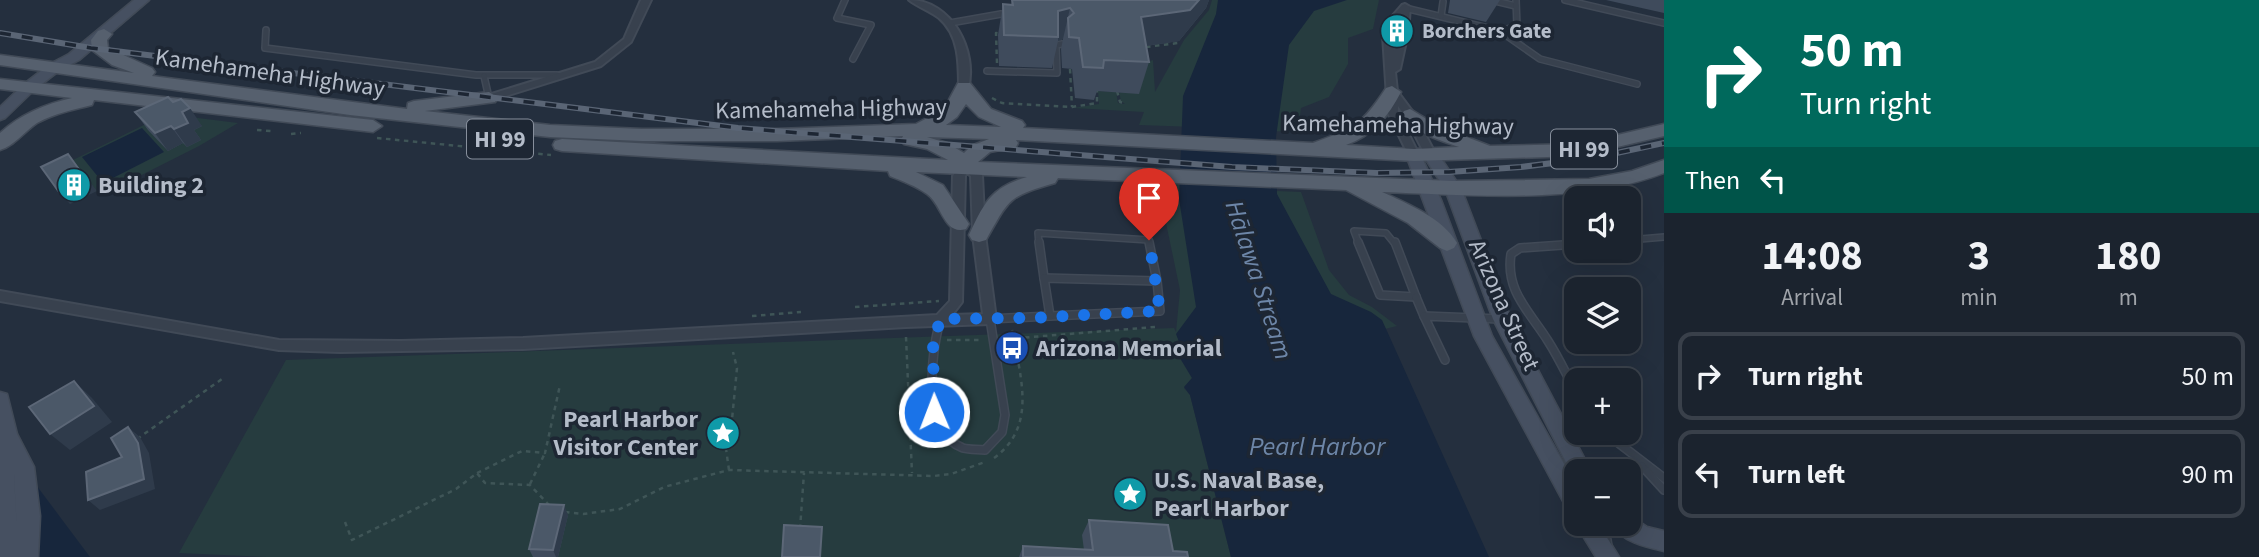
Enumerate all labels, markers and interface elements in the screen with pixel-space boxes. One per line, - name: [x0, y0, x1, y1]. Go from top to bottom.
- building icon: Borchers Gate: [1378, 12, 1416, 50]
- place label: Borchers Gate: [1422, 16, 1552, 46]
- text: 50 m: [1800, 16, 1904, 86]
- icon: right: [1685, 28, 1776, 119]
- street label: Kamehameha Highway: [153, 40, 387, 106]
- text: Turn right: [1800, 81, 1931, 127]
- street label: Kamehameha Highway: [715, 89, 947, 129]
- street label: Kamehameha Highway: [1282, 105, 1514, 145]
- road number: HI 99: [467, 120, 533, 158]
- road number: HI 99: [1551, 130, 1617, 168]
- icon: left: [1754, 161, 1792, 199]
- text: Then: [1685, 162, 1740, 199]
- building icon: Building 2: [55, 166, 93, 204]
- place label: Building 2: [98, 168, 204, 203]
- pin: [1119, 168, 1179, 240]
- icon: arrive: [1130, 179, 1168, 217]
- map controls: [1564, 186, 1641, 536]
- button: sound: [1564, 186, 1641, 263]
- water label: Hālawa Stream: [1216, 196, 1302, 364]
- text: 14:08: [1761, 226, 1863, 286]
- text: 3: [1968, 226, 1990, 286]
- text: 180: [2095, 226, 2162, 286]
- street label: Arizona Street: [1459, 234, 1549, 376]
- button: layers: [1564, 277, 1641, 354]
- text: Arrival: [1781, 281, 1843, 314]
- text: min: [1960, 281, 1998, 314]
- text: m: [2119, 281, 2138, 314]
- bus stop icon: Arizona Memorial: [993, 329, 1031, 367]
- place label: Arizona Memorial: [1035, 331, 1222, 366]
- icon: right: [1689, 357, 1727, 395]
- text: Turn right: [1748, 358, 1863, 395]
- text: 50 m: [2181, 358, 2234, 395]
- button: +: [1564, 368, 1641, 445]
- position arrow: [897, 375, 971, 449]
- place label: Pearl Harbor Visitor Center: [552, 402, 698, 465]
- place icon: Pearl Harbor Visitor Center: [704, 414, 742, 452]
- water label: Pearl Harbor: [1249, 428, 1386, 465]
- icon: left: [1689, 455, 1727, 493]
- text: Turn left: [1748, 456, 1845, 493]
- text: 90 m: [2181, 456, 2234, 493]
- button: −: [1564, 459, 1641, 536]
- place label: U.S. Naval Base, Pearl Harbor: [1154, 463, 1324, 526]
- place icon: U.S. Naval Base, Pearl Harbor: [1111, 475, 1149, 513]

